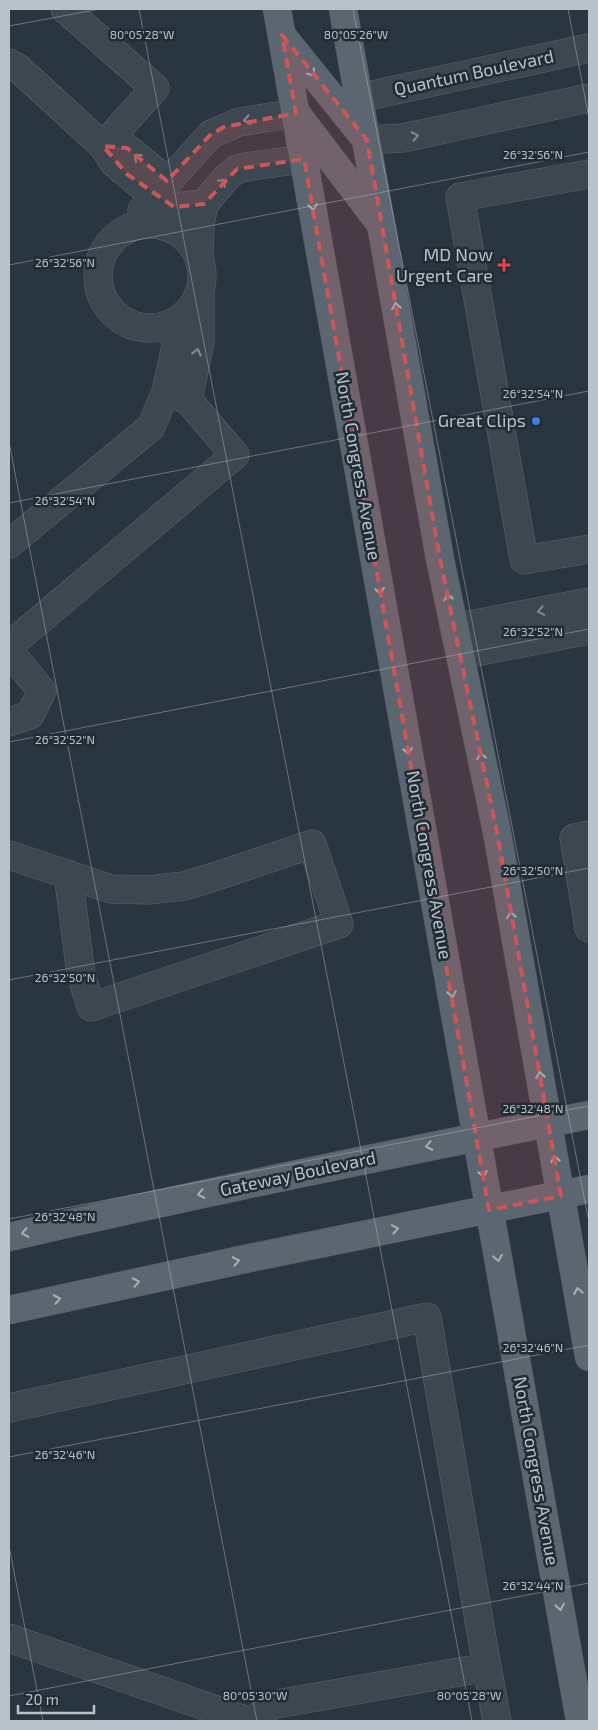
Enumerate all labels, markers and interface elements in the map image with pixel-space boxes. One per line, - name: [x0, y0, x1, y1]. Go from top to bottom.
- text: 80°05'28"W: [110, 27, 174, 41]
- text: 80°05'26"W: [324, 27, 388, 41]
- street label: Quantum Boulevard: [392, 44, 556, 100]
- one-way arrow: [307, 67, 316, 76]
- one-way arrow: [243, 115, 252, 125]
- one-way arrow: [411, 131, 419, 142]
- text: 26°32'56"N: [503, 147, 563, 161]
- one-way arrow: [134, 154, 143, 163]
- one-way arrow: [217, 179, 226, 188]
- one-way arrow: [307, 203, 317, 211]
- place label: MD Now Urgent Care: [396, 243, 493, 286]
- text: 26°32'56"N: [35, 255, 95, 269]
- marker: MD Now Urgent Care: [497, 258, 511, 272]
- one-way arrow: [391, 302, 401, 311]
- one-way arrow: [191, 347, 202, 356]
- street label: North Congress Avenue: [332, 370, 386, 562]
- text: 26°32'54"N: [503, 386, 563, 400]
- place label: Great Clips: [438, 409, 526, 431]
- marker: Great Clips: [530, 415, 542, 427]
- text: 26°32'54"N: [35, 493, 95, 507]
- one-way arrow: [375, 587, 385, 595]
- one-way arrow: [443, 592, 453, 601]
- one-way arrow: [537, 605, 546, 616]
- text: 26°32'52"N: [503, 624, 563, 638]
- text: 26°32'52"N: [35, 732, 95, 746]
- one-way arrow: [403, 747, 413, 756]
- one-way arrow: [476, 751, 487, 760]
- street label: North Congress Avenue: [403, 769, 457, 961]
- text: 26°32'50"N: [503, 863, 563, 877]
- one-way arrow: [507, 911, 517, 920]
- text: 26°32'50"N: [35, 970, 95, 984]
- one-way arrow: [446, 990, 456, 998]
- one-way arrow: [535, 1071, 545, 1080]
- text: 26°32'48"N: [502, 1101, 564, 1115]
- one-way arrow: [424, 1141, 433, 1151]
- street label: Gateway Boulevard: [218, 1146, 378, 1200]
- one-way arrow: [550, 1155, 560, 1164]
- one-way arrow: [477, 1169, 487, 1178]
- one-way arrow: [197, 1188, 206, 1199]
- text: 26°32'48"N: [34, 1209, 96, 1223]
- one-way arrow: [391, 1224, 400, 1234]
- one-way arrow: [21, 1227, 30, 1238]
- one-way arrow: [492, 1254, 503, 1262]
- one-way arrow: [231, 1256, 240, 1267]
- one-way arrow: [131, 1278, 140, 1288]
- one-way arrow: [573, 1287, 583, 1296]
- one-way arrow: [52, 1295, 61, 1305]
- text: 26°32'46"N: [503, 1340, 563, 1354]
- street label: North Congress Avenue: [510, 1375, 564, 1567]
- text: 26°32'46"N: [35, 1447, 95, 1461]
- text: 26°32'44"N: [502, 1578, 564, 1592]
- one-way arrow: [555, 1603, 565, 1612]
- scale bar: [18, 1682, 94, 1714]
- text: 80°05'30"W: [223, 1688, 287, 1702]
- text: 80°05'28"W: [437, 1688, 501, 1702]
- text: 20 m: [25, 1690, 59, 1708]

